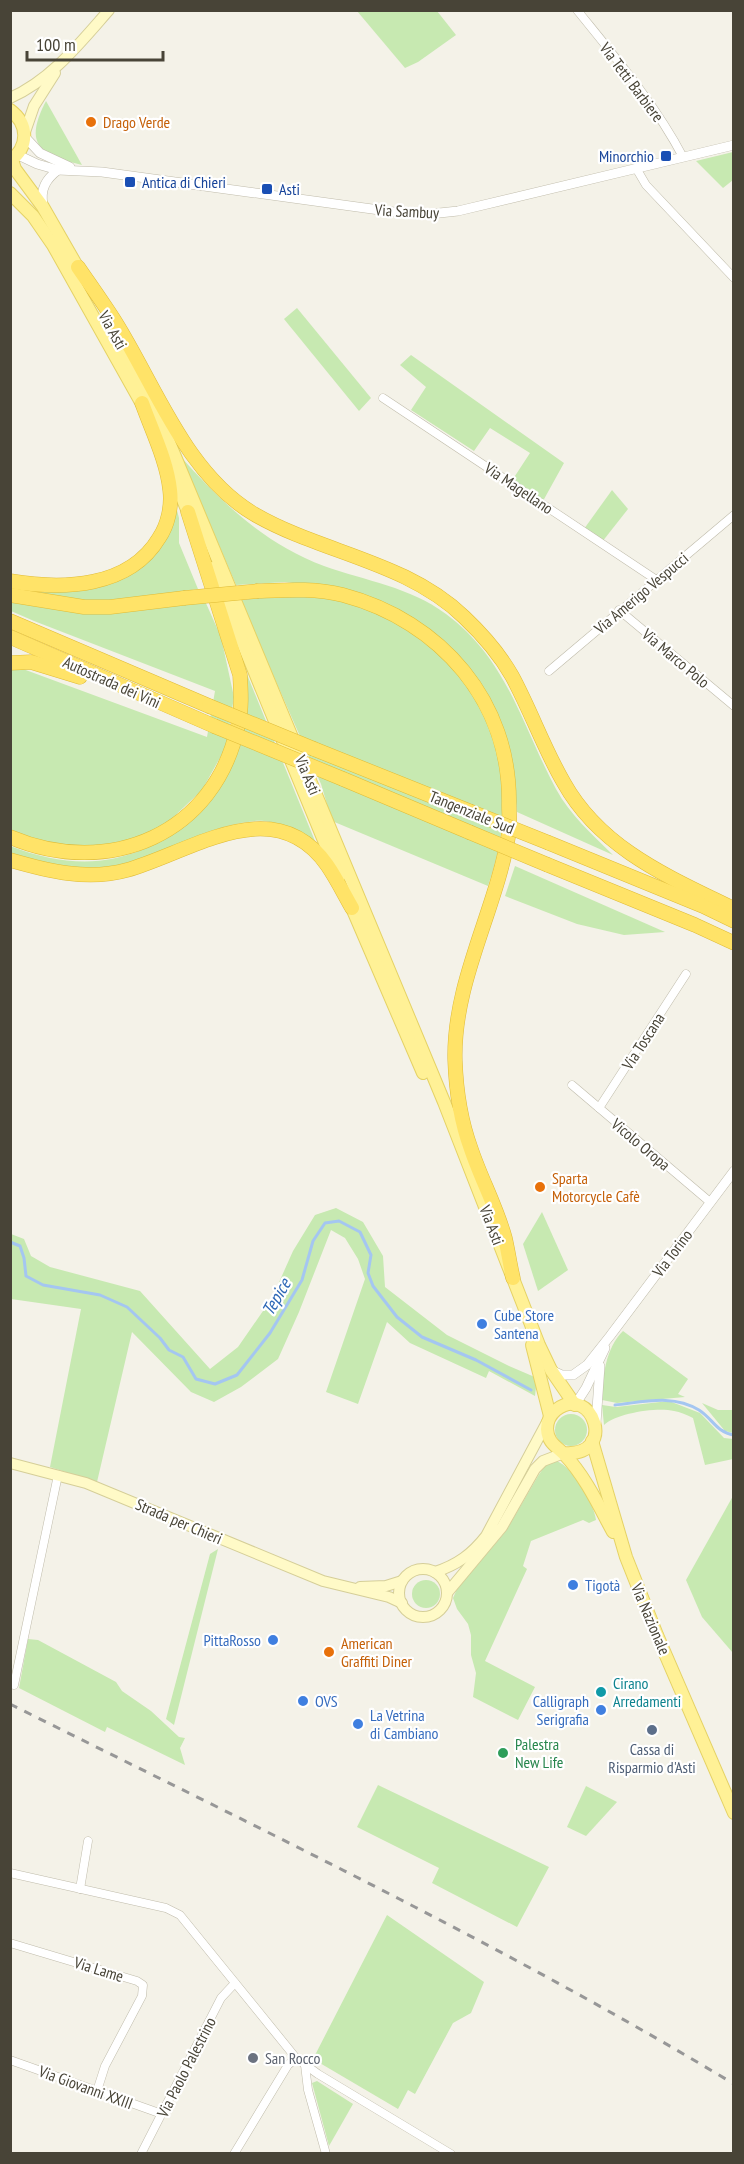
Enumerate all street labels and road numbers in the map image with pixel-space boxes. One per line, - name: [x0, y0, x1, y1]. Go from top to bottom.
- street label: Via Tetti Barbiere: [595, 37, 668, 126]
- street label: Via Sambuy: [373, 199, 440, 223]
- street label: Via Asti: [94, 306, 132, 353]
- street label: Via Magellano: [480, 457, 557, 518]
- street label: Via Amerigo Vespucci: [589, 548, 692, 639]
- street label: Via Marco Polo: [638, 623, 714, 692]
- street label: Autostrada dei Vini: [60, 652, 164, 712]
- street label: Via Asti: [290, 751, 325, 798]
- street label: Tangenziale Sud: [427, 786, 517, 838]
- street label: Via Toscana: [617, 1009, 669, 1074]
- street label: Vicolo Oropa: [607, 1113, 675, 1174]
- street label: Via Asti: [475, 1201, 509, 1248]
- street label: Via Torino: [647, 1225, 696, 1282]
- street label: Strada per Chieri: [133, 1494, 225, 1548]
- street label: Via Nazionale: [627, 1579, 675, 1658]
- street label: Via Lame: [71, 1952, 126, 1986]
- street label: Via Paolo Palestrino: [152, 2013, 220, 2121]
- street label: Via Giovanni XXIII: [35, 2060, 136, 2113]

